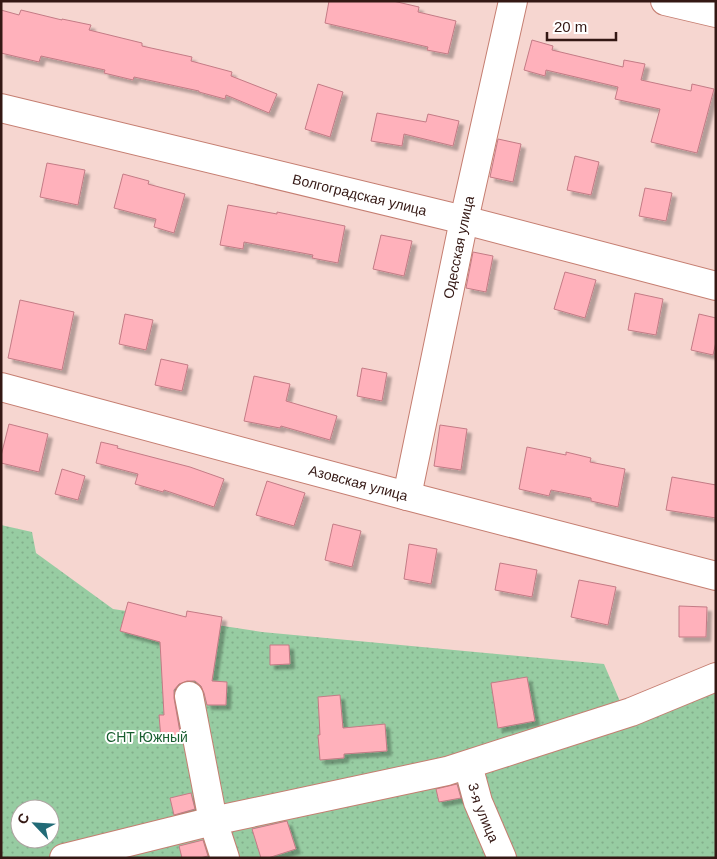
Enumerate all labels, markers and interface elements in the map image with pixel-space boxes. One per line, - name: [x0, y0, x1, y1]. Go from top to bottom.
- scale bar: [547, 10, 616, 42]
- text: 20 m: [554, 18, 587, 35]
- street label: Волгоградская улица: [291, 171, 429, 219]
- street label: Одесская улица: [440, 194, 477, 300]
- street label: Азовская улица: [307, 462, 410, 504]
- park label: СНТ Южный: [106, 729, 188, 745]
- street label: 3-я улица: [465, 781, 502, 845]
- north arrow: [10, 799, 60, 849]
- text: С: [14, 811, 33, 826]

